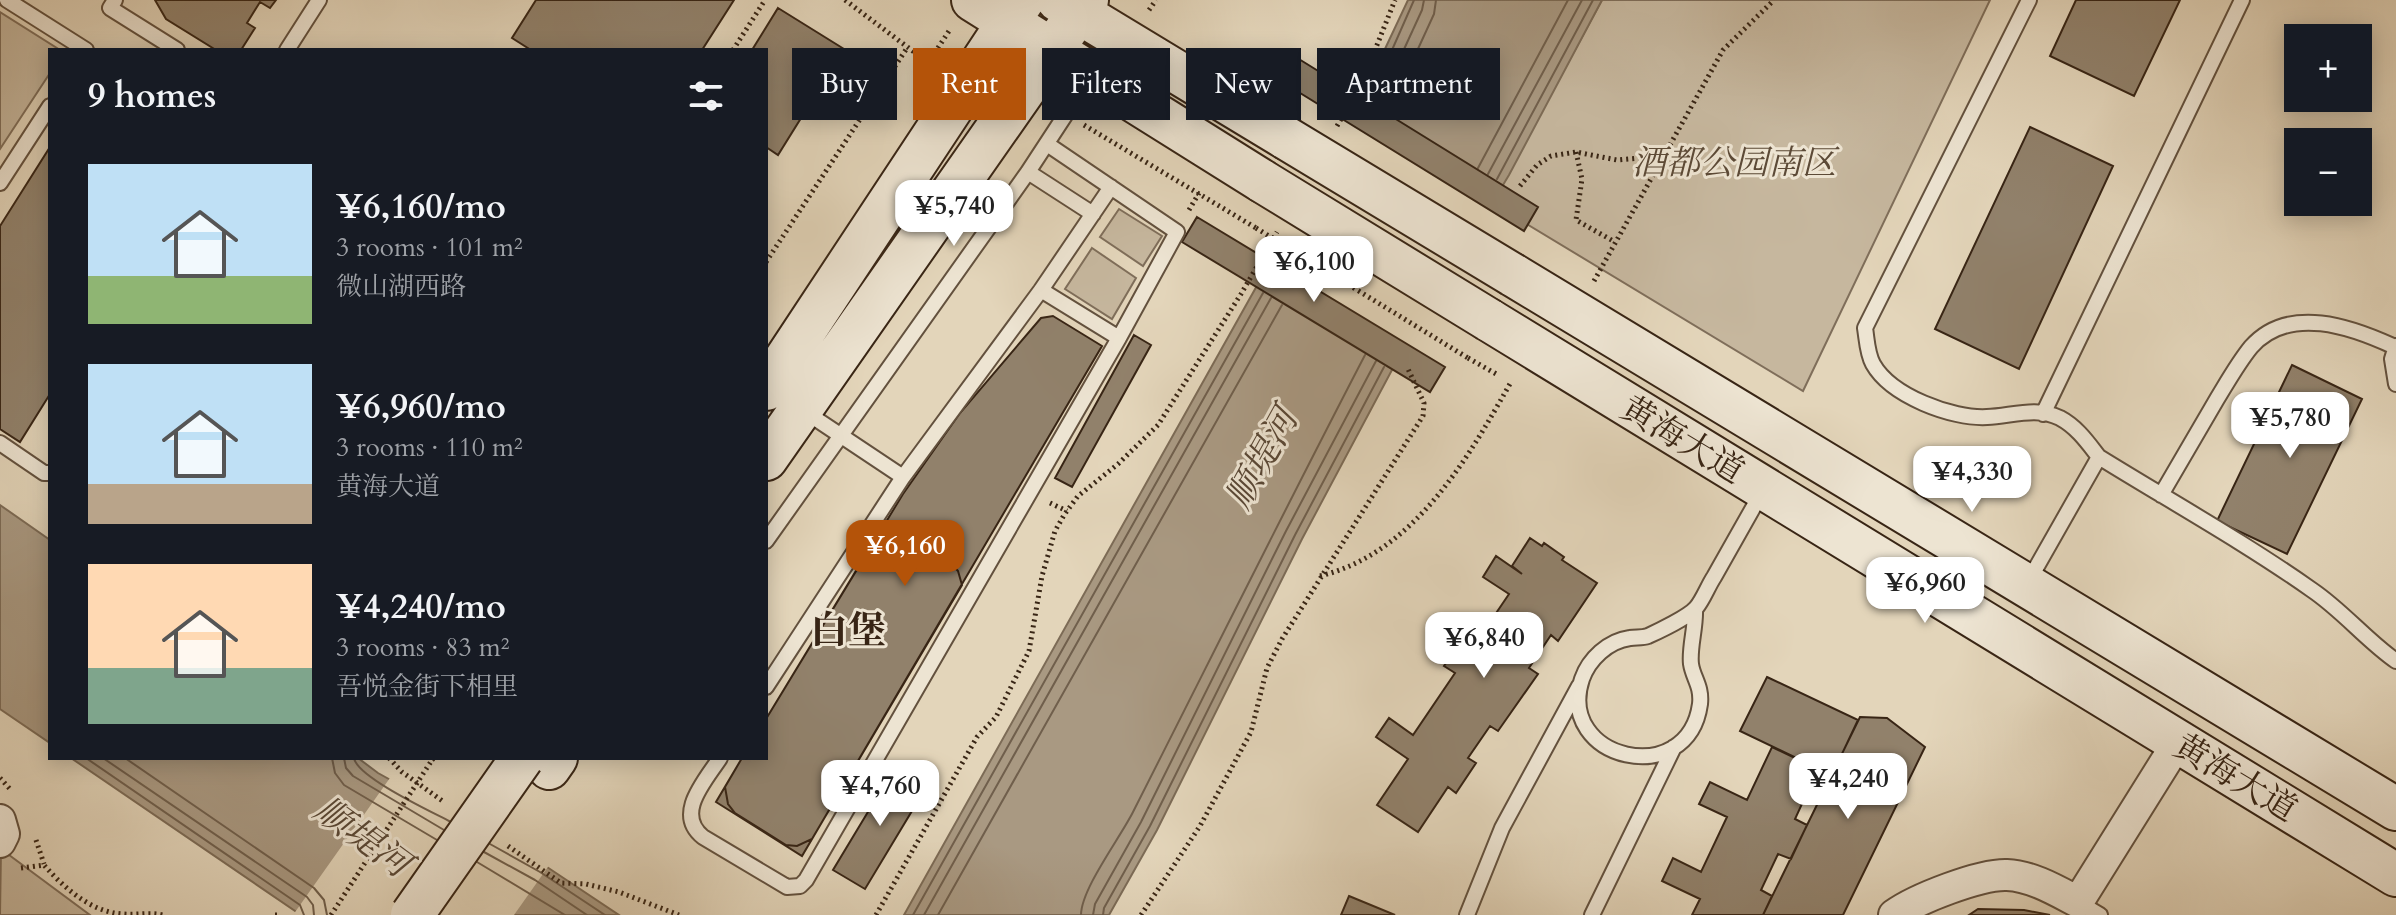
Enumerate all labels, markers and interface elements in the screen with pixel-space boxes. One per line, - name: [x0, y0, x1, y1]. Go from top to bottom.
- map controls: [2284, 24, 2372, 216]
- button: +: [2284, 24, 2372, 112]
- chip: Buy: [792, 48, 897, 120]
- chip: Rent: [913, 48, 1026, 120]
- chip: Filters: [1042, 48, 1170, 120]
- chip: New: [1186, 48, 1301, 120]
- chip: Apartment: [1317, 48, 1500, 120]
- text: 9 homes: [88, 73, 216, 119]
- icon: filters: [684, 74, 728, 118]
- button: −: [2284, 128, 2372, 216]
- park label: 酒都公园南区: [1632, 140, 1840, 186]
- pin: ¥5,740: [889, 180, 1019, 248]
- text: ¥6,160/mo: [336, 184, 506, 230]
- text: ¥5,740: [913, 188, 995, 223]
- icon: home: [152, 196, 248, 292]
- text: 3 rooms · 101 m²: [336, 230, 523, 265]
- pin: ¥6,100: [1249, 236, 1379, 304]
- text: ¥6,100: [1273, 244, 1355, 279]
- text: 微山湖西路: [336, 269, 466, 304]
- text: ¥6,960/mo: [336, 384, 506, 430]
- street label: 黄海大道: [1612, 385, 1753, 495]
- pin: ¥5,780: [2225, 392, 2355, 460]
- water label: 顺堤河: [1215, 394, 1313, 518]
- icon: home: [152, 396, 248, 492]
- text: ¥5,780: [2249, 400, 2331, 435]
- text: 3 rooms · 110 m²: [336, 430, 523, 465]
- pin: ¥4,330: [1907, 446, 2037, 514]
- text: ¥4,330: [1931, 454, 2013, 489]
- text: 黄海大道: [336, 469, 440, 504]
- pin: ¥6,160: [840, 520, 970, 588]
- text: ¥6,160: [864, 528, 946, 563]
- pin: ¥6,960: [1860, 557, 1990, 625]
- text: ¥6,960: [1884, 565, 1966, 600]
- text: ¥4,240/mo: [336, 584, 506, 630]
- icon: home: [152, 596, 248, 692]
- district label: 白堡: [810, 605, 886, 657]
- pin: ¥6,840: [1419, 612, 1549, 680]
- text: ¥6,840: [1443, 620, 1525, 655]
- text: 3 rooms · 83 m²: [336, 630, 509, 665]
- text: 吾悦金街下相里: [336, 669, 518, 704]
- street label: 黄海大道: [2165, 723, 2306, 833]
- pin: ¥4,240: [1783, 753, 1913, 821]
- pin: ¥4,760: [815, 760, 945, 828]
- text: ¥4,240: [1807, 761, 1889, 796]
- text: ¥4,760: [839, 768, 921, 803]
- water label: 顺堤河: [304, 786, 425, 892]

